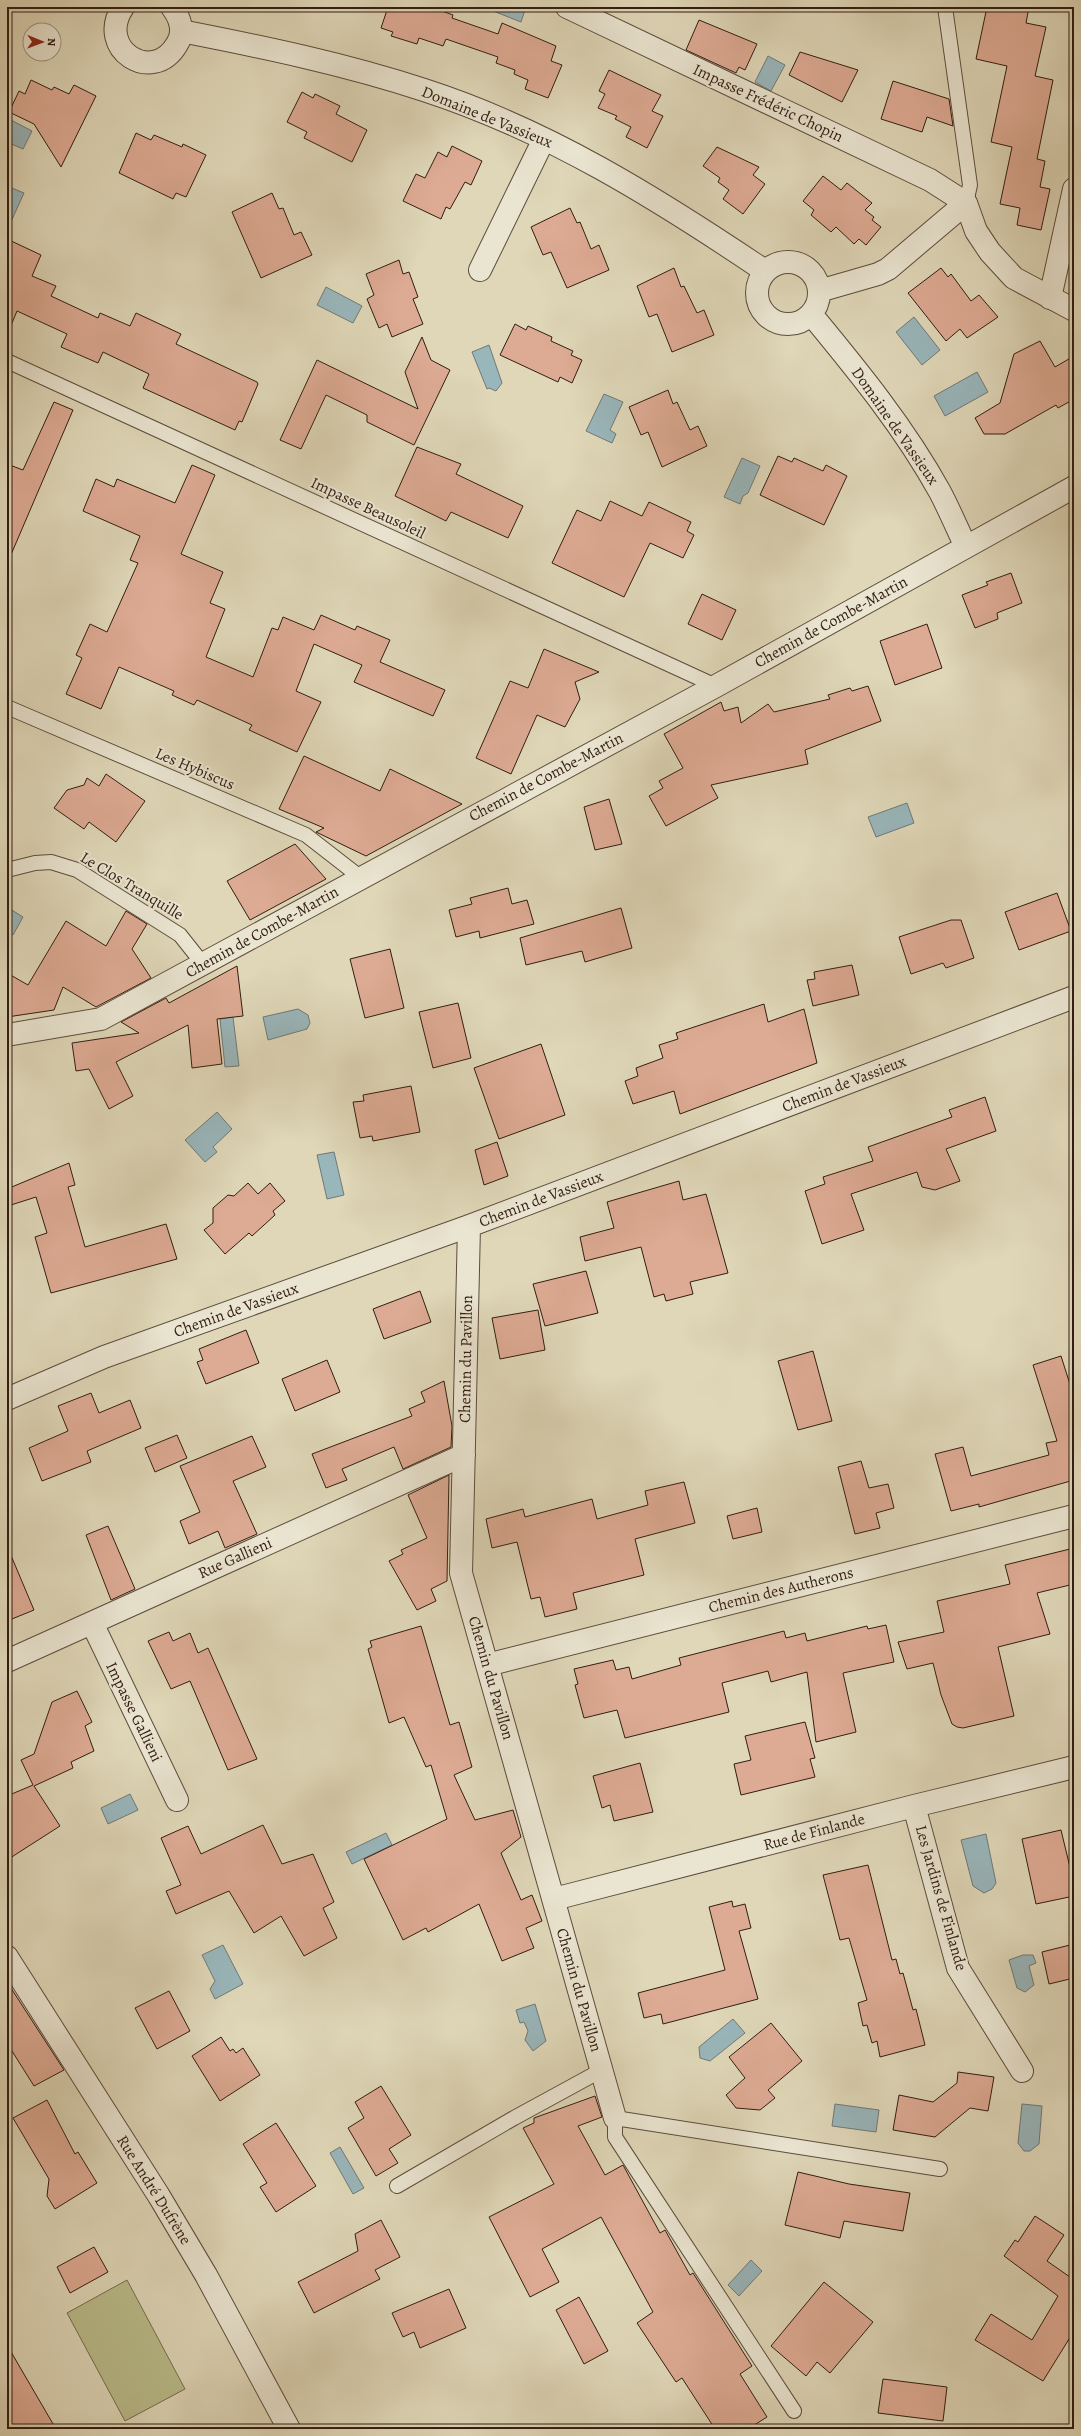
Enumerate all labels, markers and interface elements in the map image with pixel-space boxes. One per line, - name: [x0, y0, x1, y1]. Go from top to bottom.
- north arrow: [22, 22, 62, 62]
- text: N: [44, 38, 59, 46]
- street label: Impasse Frédéric Chopin: [689, 58, 847, 148]
- street label: Domaine de Vassieux: [418, 81, 556, 153]
- street label: Domaine de Vassieux: [846, 363, 944, 490]
- street label: Impasse Beausoleil: [307, 472, 429, 544]
- street label: Chemin de Combe-Martin: [751, 571, 912, 673]
- street label: Chemin de Combe-Martin: [465, 727, 627, 827]
- street label: Les Hybiscus: [152, 742, 238, 796]
- street label: Le Clos Tranquille: [76, 846, 188, 926]
- street label: Chemin de Combe-Martin: [182, 881, 343, 983]
- street label: Chemin de Vassieux: [779, 1050, 910, 1118]
- street label: Chemin de Vassieux: [476, 1165, 607, 1233]
- street label: Chemin de Vassieux: [171, 1277, 302, 1343]
- street label: Chemin du Pavillon: [454, 1295, 478, 1423]
- street label: Rue Gallieni: [194, 1532, 276, 1584]
- street label: Chemin des Autherons: [706, 1561, 856, 1619]
- street label: Chemin du Pavillon: [463, 1614, 519, 1743]
- street label: Impasse Gallieni: [100, 1658, 168, 1766]
- street label: Rue de Finlande: [761, 1808, 867, 1856]
- street label: Les Jardins de Finlande: [910, 1823, 972, 1973]
- street label: Chemin du Pavillon: [551, 1926, 607, 2055]
- street label: Rue André Dufrène: [111, 2131, 197, 2249]

